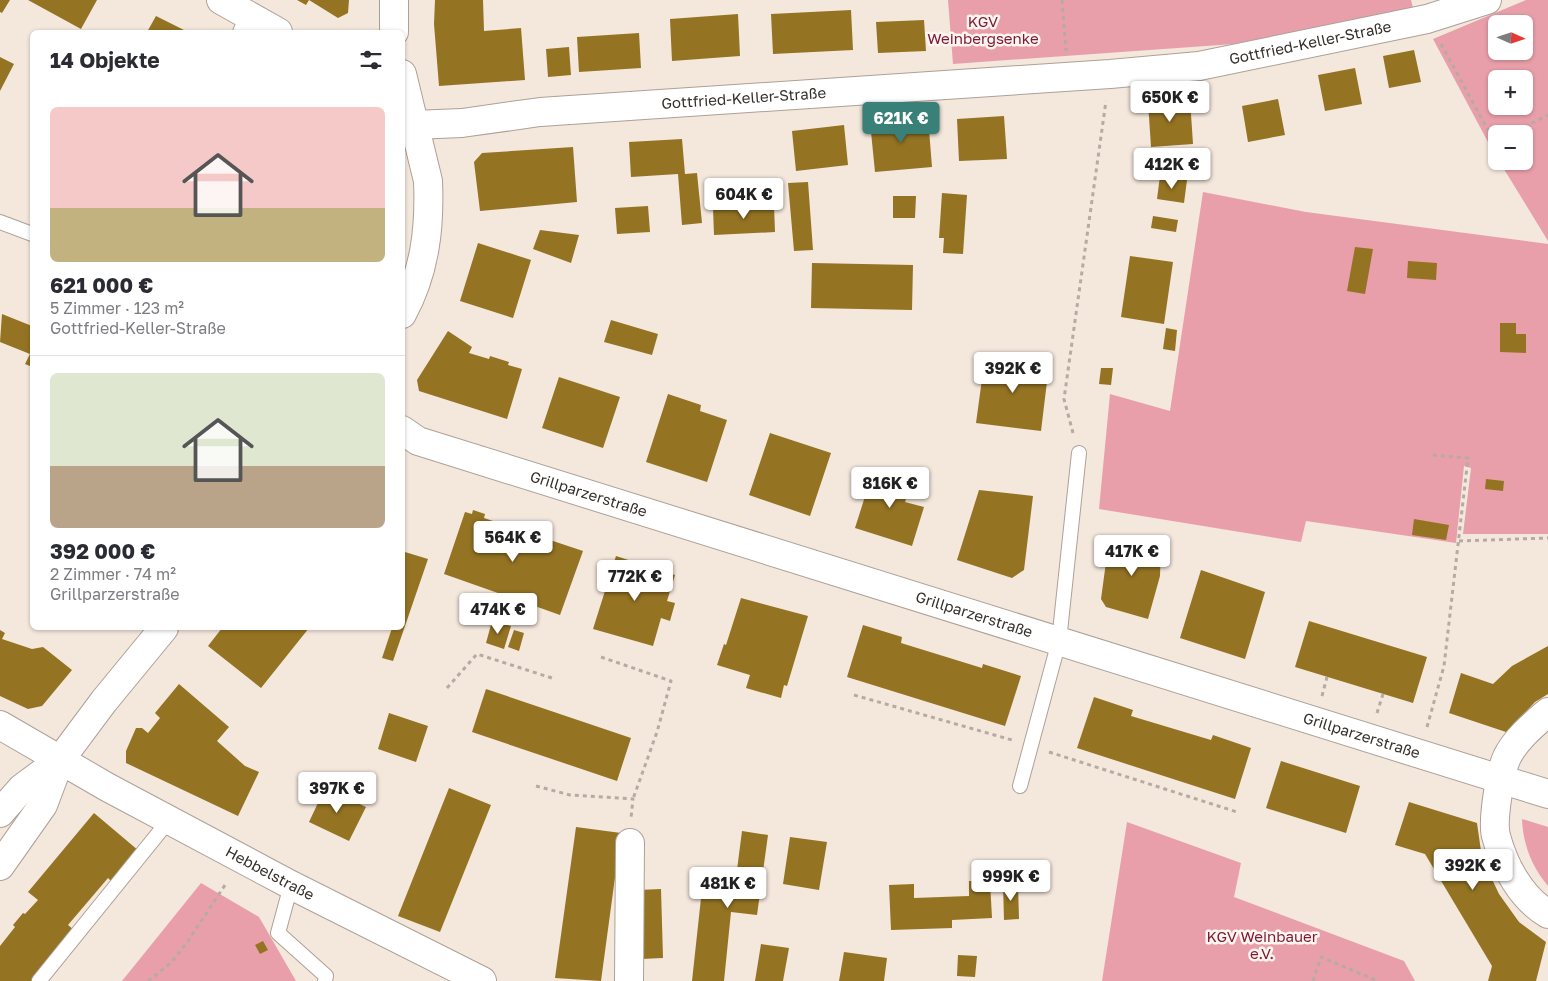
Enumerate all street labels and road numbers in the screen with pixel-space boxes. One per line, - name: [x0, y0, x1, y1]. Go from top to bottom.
- street label: Gottfried-Keller-Straße: [1227, 17, 1393, 68]
- street label: Gottfried-Keller-Straße: [661, 83, 827, 112]
- street label: Grillparzerstraße: [528, 467, 650, 520]
- street label: Grillparzerstraße: [914, 587, 1035, 641]
- street label: Grillparzerstraße: [1301, 708, 1423, 762]
- street label: Hebbelstraße: [223, 842, 318, 903]

